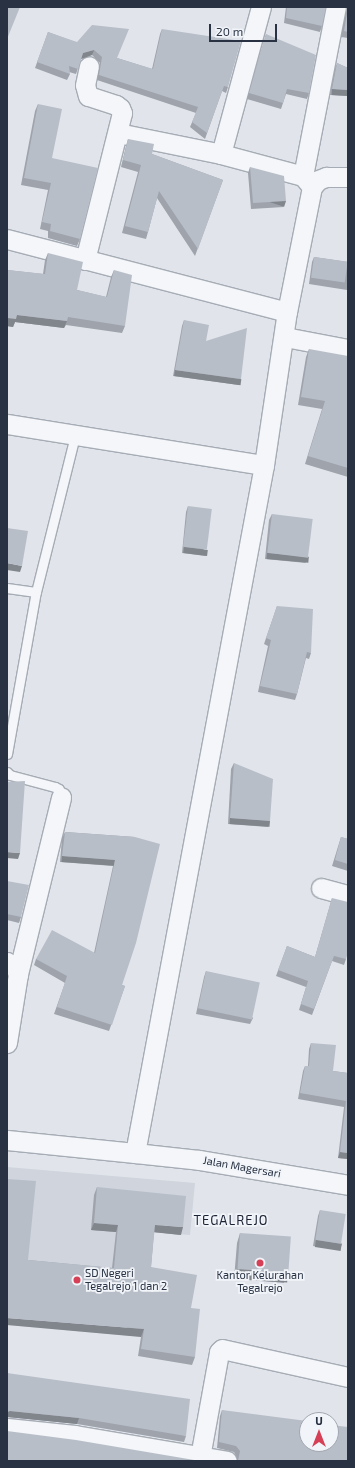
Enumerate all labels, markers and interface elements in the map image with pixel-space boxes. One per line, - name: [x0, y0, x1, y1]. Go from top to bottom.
- scale bar: [211, 16, 279, 42]
- text: 20 m: [216, 24, 243, 38]
- street label: Jalan Magersari: [202, 1154, 282, 1180]
- district label: TEGALREJO: [193, 1212, 269, 1228]
- marker: Kantor Kelurahan Tegalrejo: [255, 1258, 265, 1268]
- place label: SD Negeri Tegalrejo 1 dan 2: [85, 1267, 167, 1293]
- place label: Kantor Kelurahan Tegalrejo: [216, 1269, 304, 1295]
- marker: SD Negeri Tegalrejo 1 dan 2: [72, 1275, 82, 1285]
- north arrow: [299, 1412, 339, 1452]
- text: U: [315, 1414, 323, 1427]

